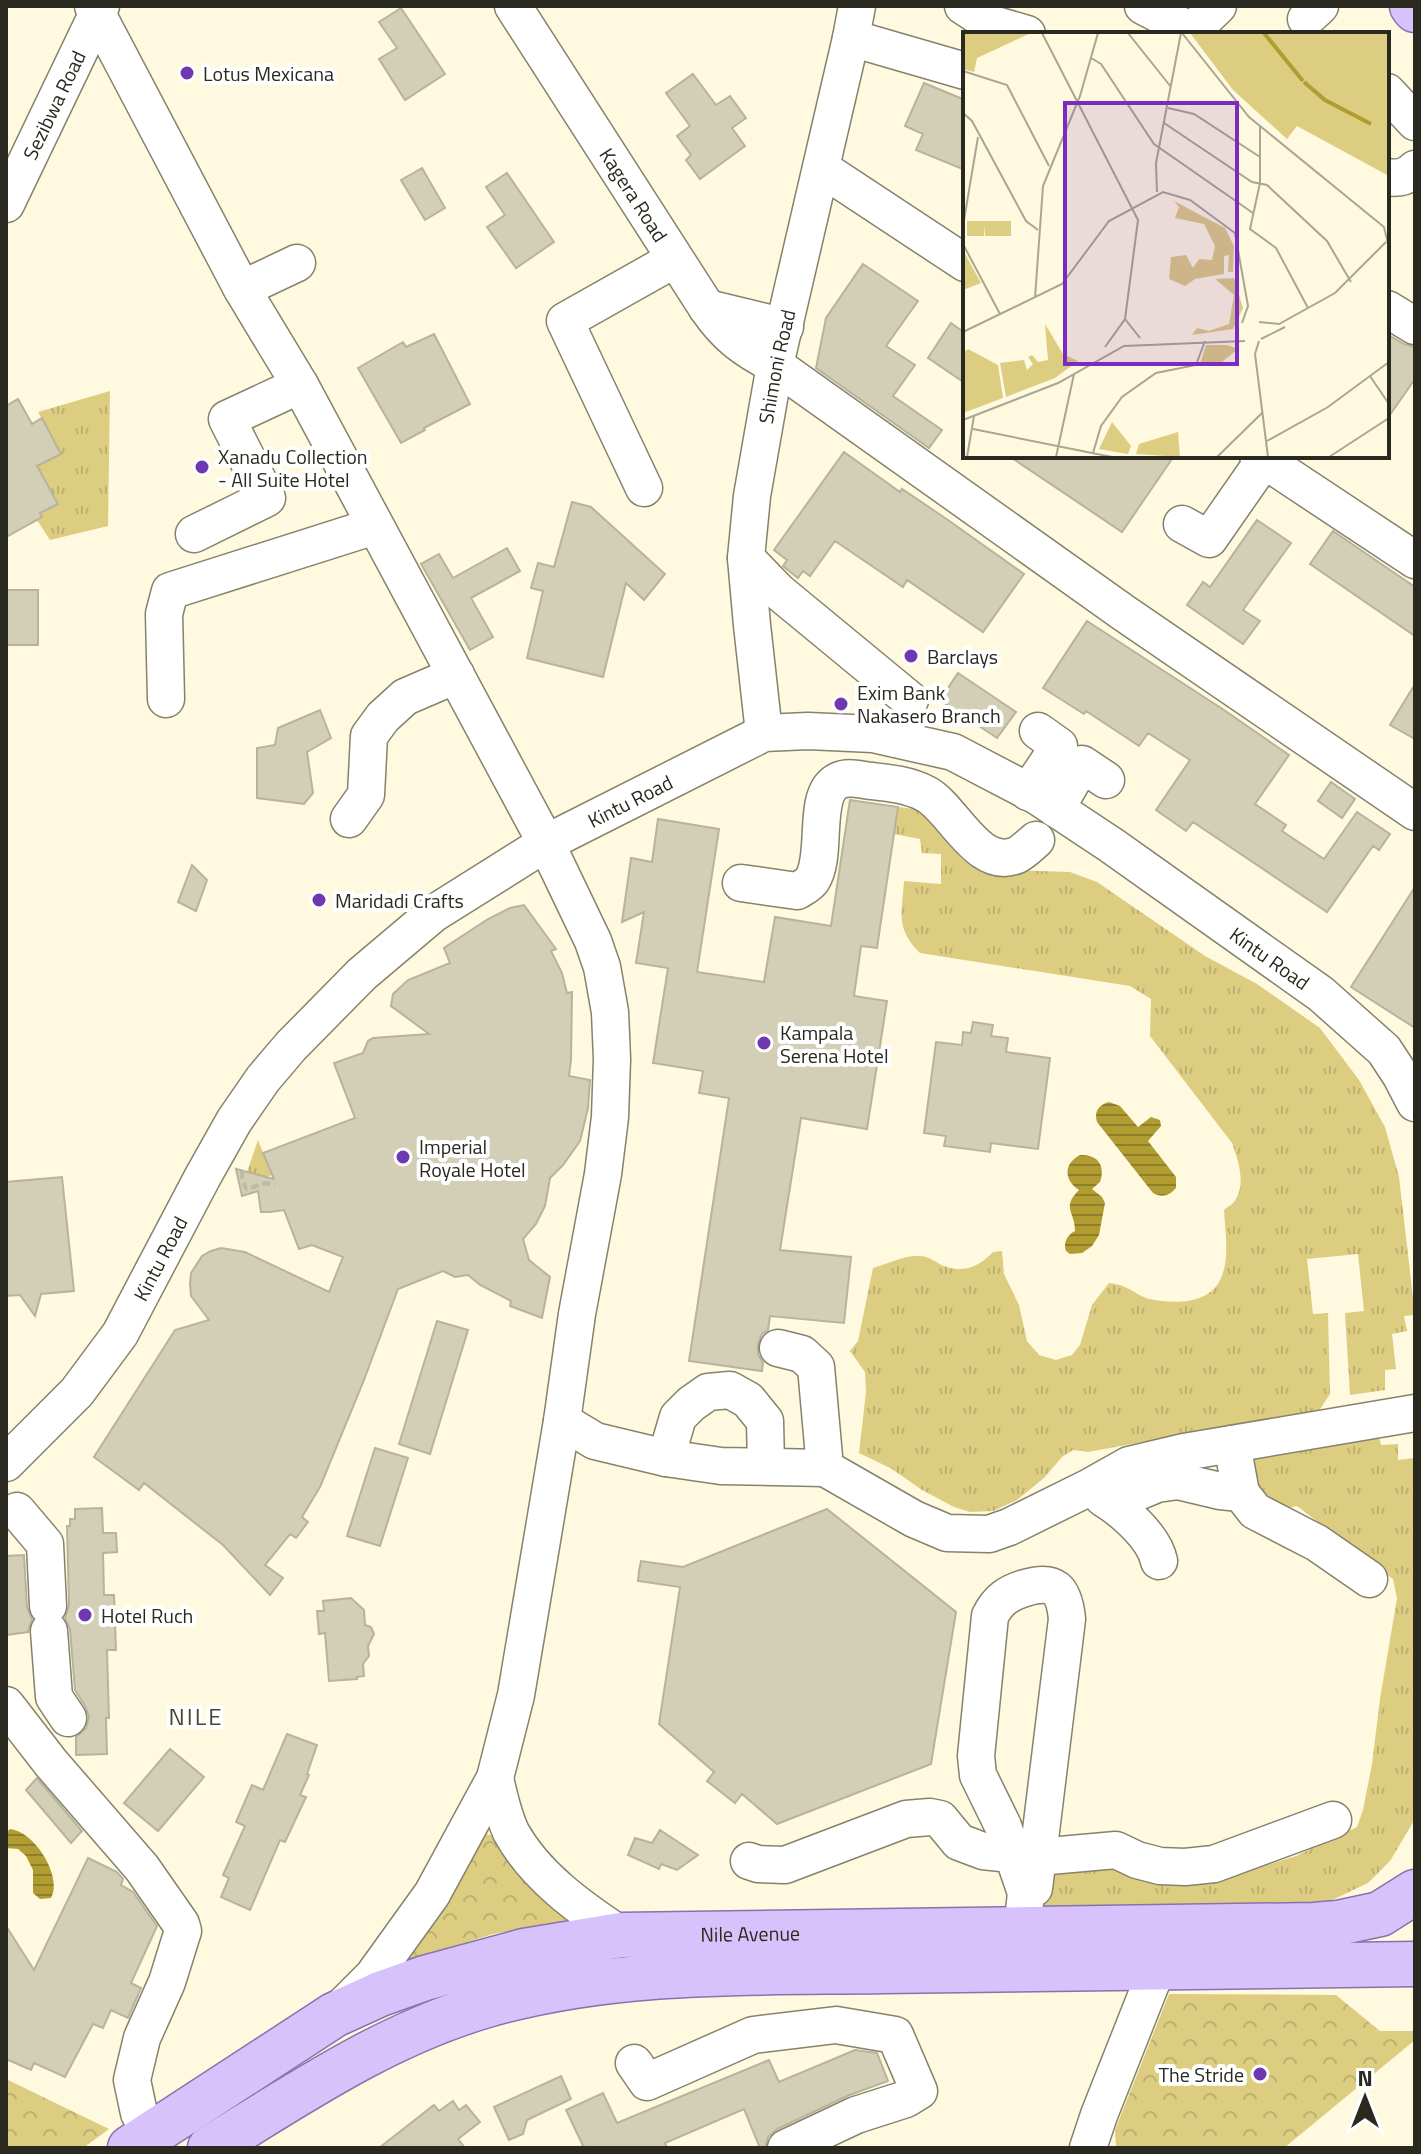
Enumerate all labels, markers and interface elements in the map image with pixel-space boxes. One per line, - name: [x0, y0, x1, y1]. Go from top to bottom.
- inset map: [963, 32, 1389, 458]
- street label: Sezibwa Road: [14, 45, 93, 165]
- place label: Lotus Mexicana: [203, 58, 334, 89]
- marker: Lotus Mexicana: [178, 64, 196, 82]
- street label: Kagera Road: [592, 141, 676, 248]
- street label: Shimoni Road: [749, 306, 803, 426]
- place label: Xanadu Collection - All Suite Hotel: [218, 441, 368, 495]
- marker: Xanadu Collection - All Suite Hotel: [193, 458, 211, 476]
- place label: Barclays: [927, 641, 998, 672]
- marker: Barclays: [902, 647, 920, 665]
- place label: Exim Bank Nakasero Branch: [857, 677, 1001, 731]
- marker: Exim Bank Nakasero Branch: [832, 695, 850, 713]
- street label: Kintu Road: [582, 766, 678, 835]
- place label: Maridadi Crafts: [335, 885, 464, 916]
- marker: Maridadi Crafts: [310, 891, 328, 909]
- street label: Kintu Road: [1224, 919, 1317, 997]
- place label: Kampala Serena Hotel: [780, 1017, 889, 1071]
- marker: Kampala Serena Hotel: [755, 1034, 773, 1052]
- place label: Imperial Royale Hotel: [419, 1131, 526, 1185]
- marker: Imperial Royale Hotel: [394, 1148, 412, 1166]
- street label: Kintu Road: [125, 1211, 195, 1306]
- place label: Hotel Ruch: [101, 1600, 193, 1631]
- marker: Hotel Ruch: [76, 1606, 94, 1624]
- district label: NILE: [169, 1698, 223, 1734]
- street label: Nile Avenue: [700, 1917, 800, 1949]
- north arrow: [1325, 2058, 1405, 2138]
- place label: The Stride: [1159, 2059, 1244, 2090]
- text: N: [1357, 2061, 1373, 2095]
- marker: The Stride: [1251, 2065, 1269, 2083]

